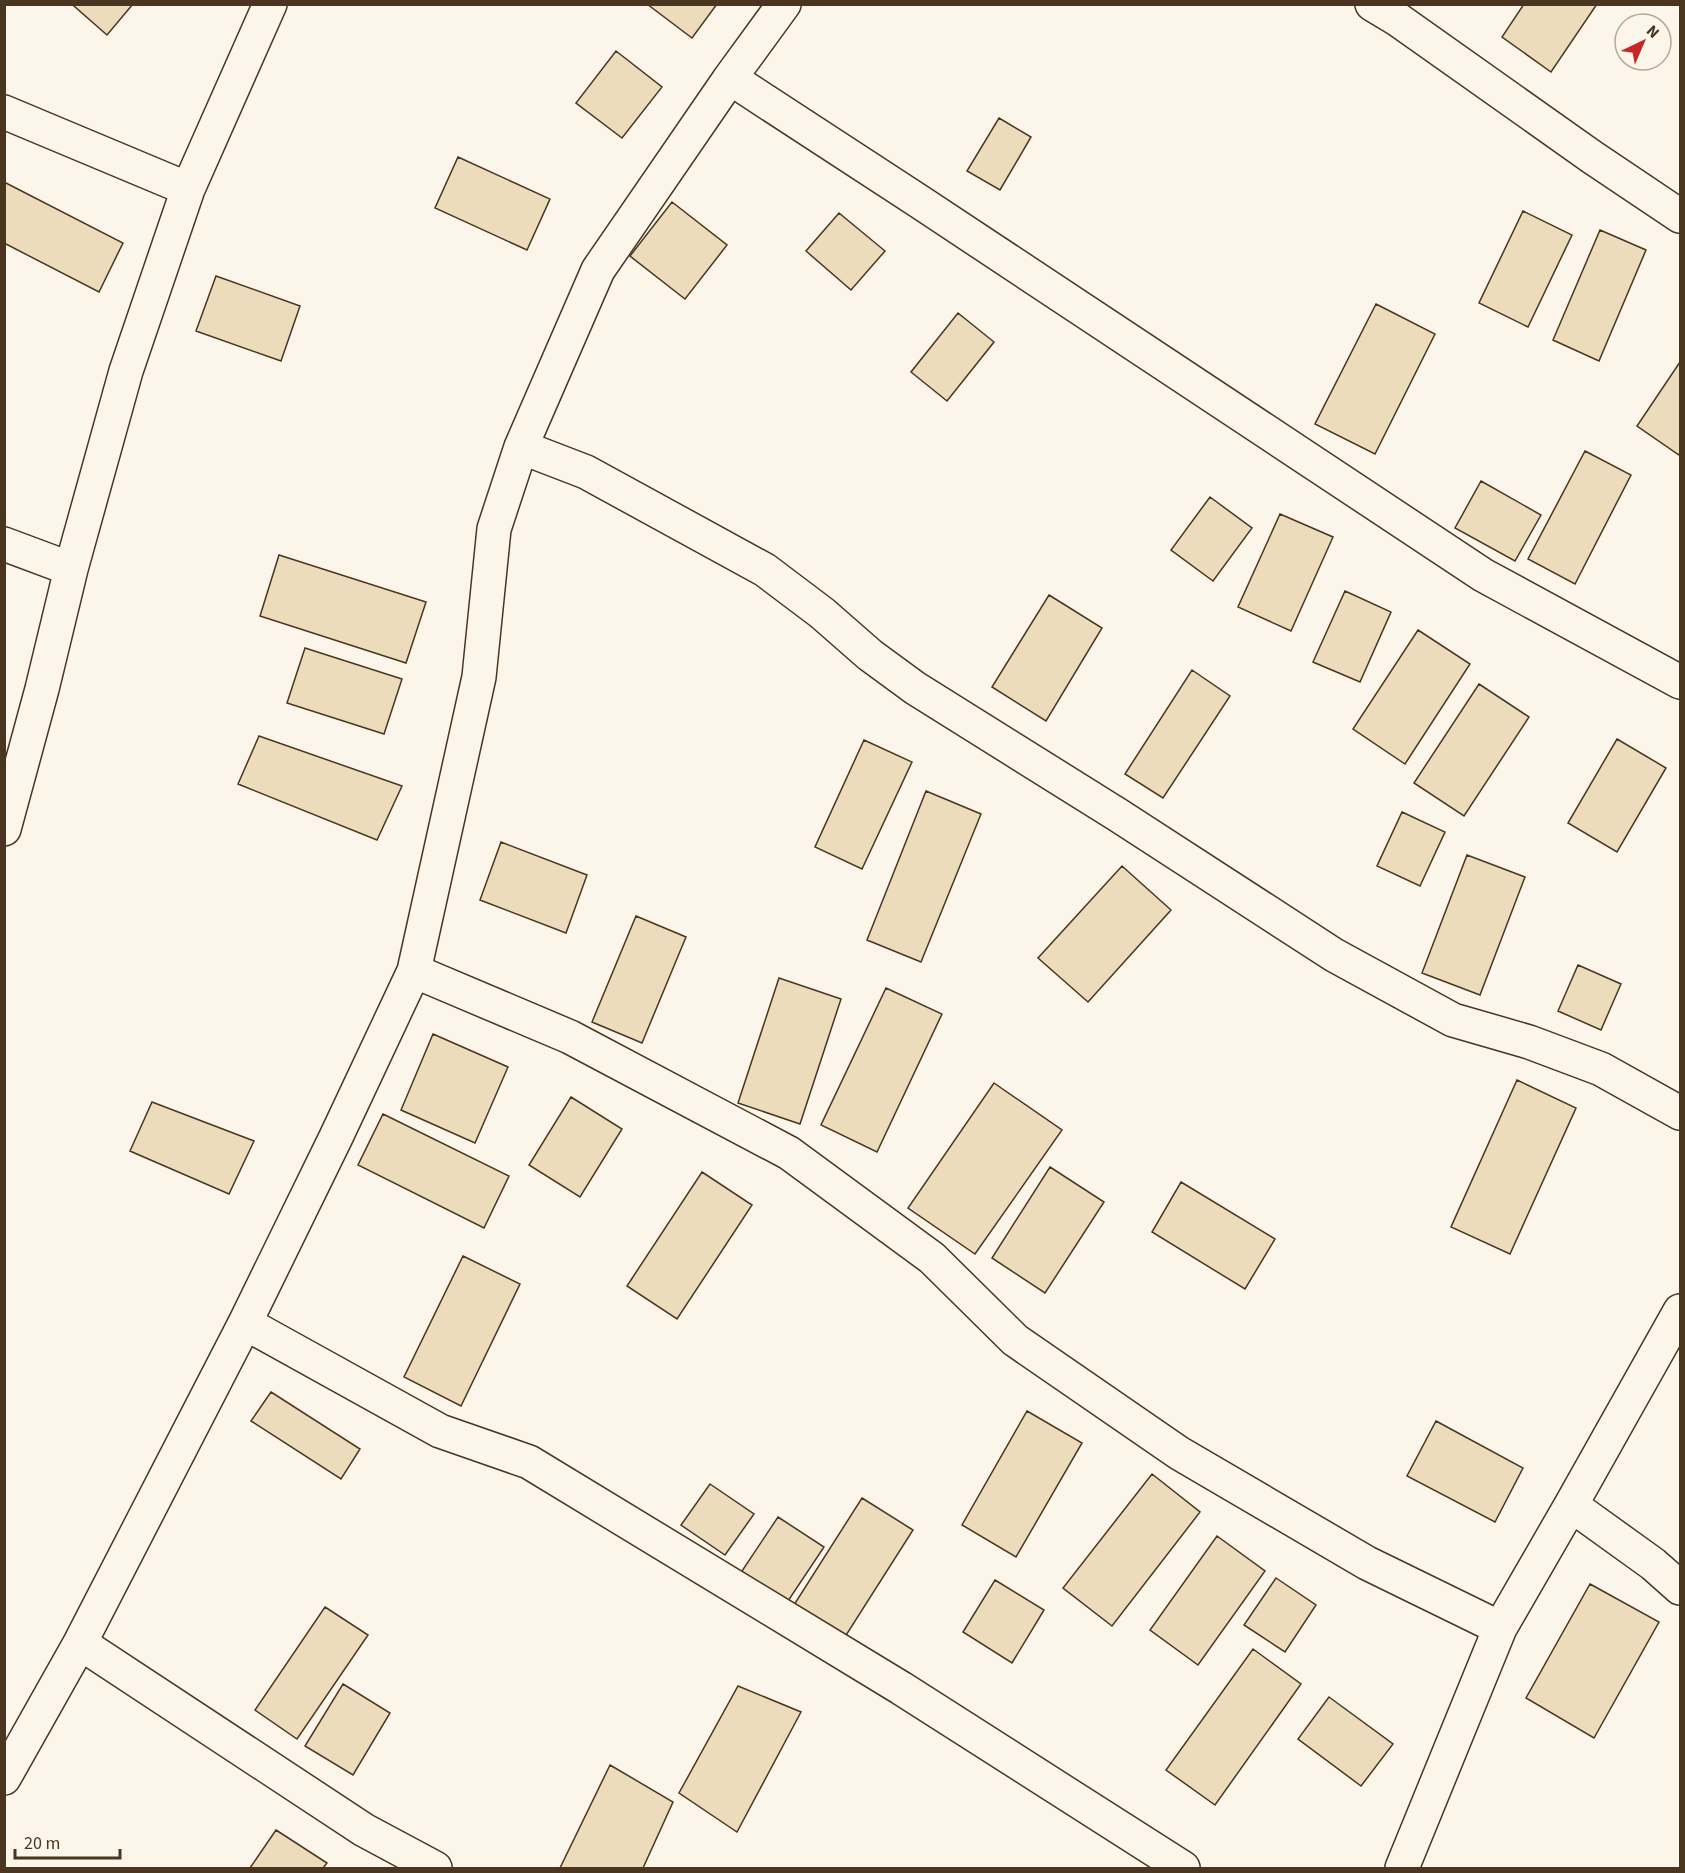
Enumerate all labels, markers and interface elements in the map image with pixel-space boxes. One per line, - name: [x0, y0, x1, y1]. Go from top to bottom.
- north arrow: [1613, 12, 1673, 72]
- text: N: [1641, 20, 1664, 44]
- scale bar: [15, 1822, 120, 1860]
- text: 20 m: [24, 1831, 60, 1856]

